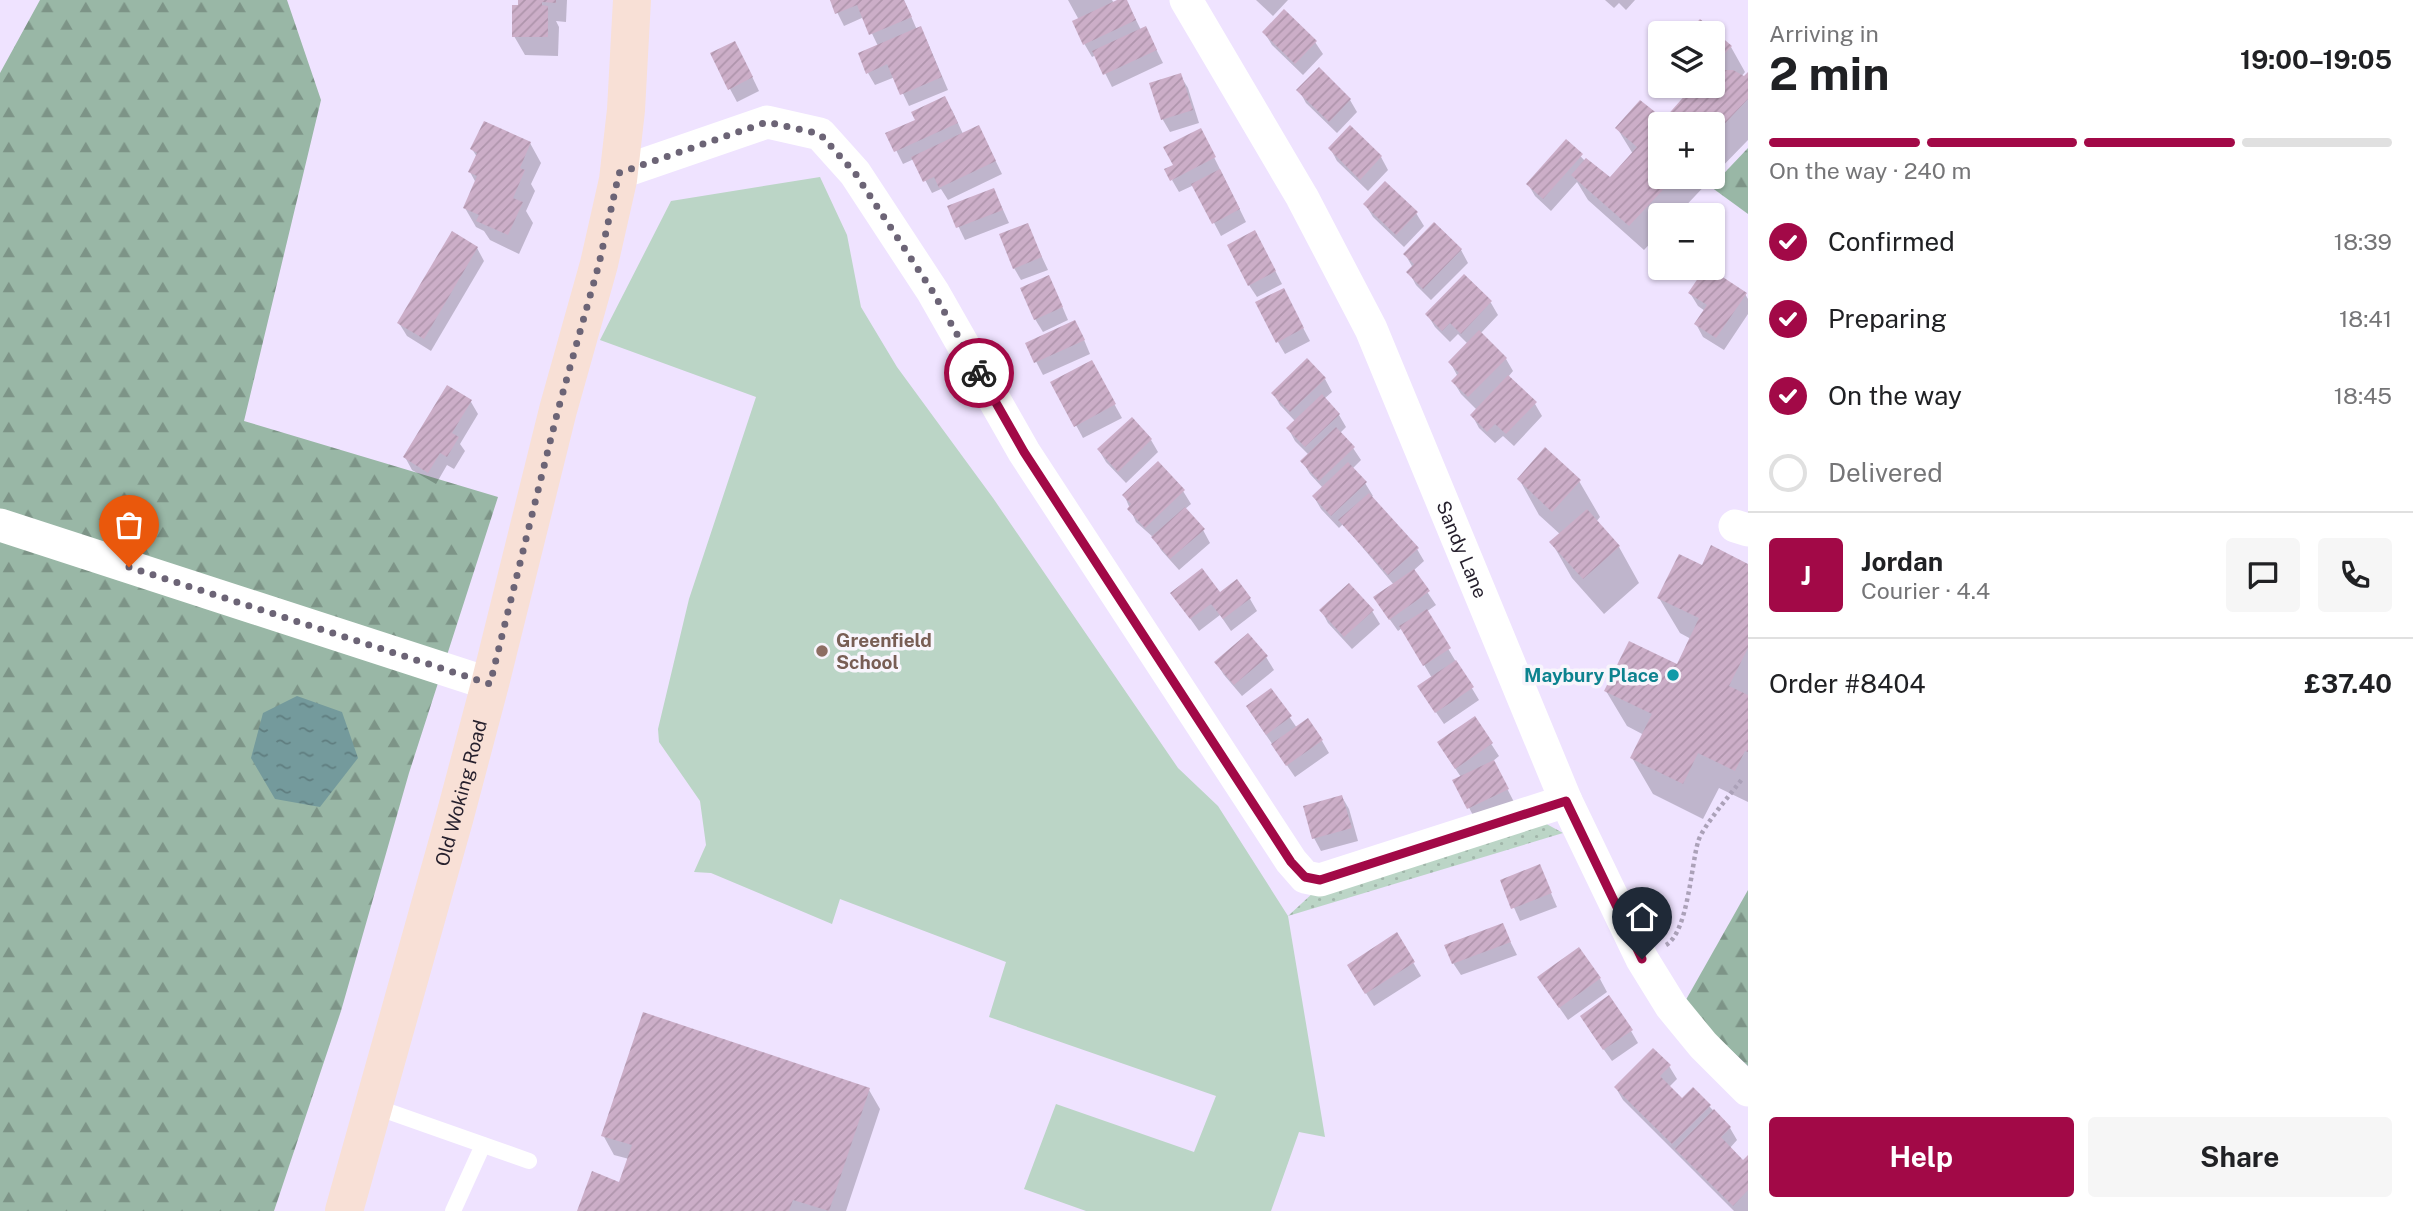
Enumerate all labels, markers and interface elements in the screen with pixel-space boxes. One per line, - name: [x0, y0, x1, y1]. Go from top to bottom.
- text: Arriving in: [1769, 20, 1879, 47]
- map controls: [1648, 21, 1725, 280]
- button: layers: [1648, 21, 1725, 98]
- text: 19:00–19:05: [2240, 44, 2392, 75]
- text: 2 min: [1769, 46, 1889, 100]
- button: +: [1648, 112, 1725, 189]
- text: On the way · 240 m: [1769, 157, 1971, 184]
- button: −: [1648, 203, 1725, 280]
- icon: check: [1769, 223, 1807, 261]
- text: Confirmed: [1828, 226, 1955, 257]
- text: 18:39: [2334, 228, 2392, 255]
- icon: check: [1769, 300, 1807, 338]
- text: Preparing: [1828, 303, 1947, 334]
- text: 18:41: [2339, 305, 2392, 332]
- courier: [944, 338, 1014, 408]
- icon: bike: [960, 354, 998, 392]
- icon: check: [1769, 377, 1807, 415]
- text: On the way: [1828, 380, 1962, 411]
- text: 18:45: [2334, 382, 2392, 409]
- text: Delivered: [1828, 457, 1943, 488]
- pin: [99, 495, 159, 567]
- street label: Sandy Lane: [1432, 498, 1492, 601]
- icon: bag: [110, 506, 148, 544]
- button: chat: [2226, 538, 2300, 612]
- button: phone: [2318, 538, 2392, 612]
- text: Jordan: [1861, 546, 1943, 577]
- text: J: [1801, 560, 1811, 591]
- text: Courier · 4.4: [1861, 577, 1990, 604]
- place label: Greenfield School: [836, 629, 932, 673]
- marker: Greenfield School: [814, 643, 830, 659]
- place label: Maybury Place: [1524, 664, 1659, 686]
- marker: Maybury Place: [1665, 667, 1681, 683]
- text: Order #8404: [1769, 668, 1926, 699]
- text: £37.40: [2304, 668, 2392, 699]
- street label: Old Woking Road: [430, 717, 491, 869]
- pin: [1612, 887, 1672, 959]
- icon: home: [1623, 898, 1661, 936]
- button: Help: [1769, 1117, 2074, 1197]
- button: Share: [2088, 1117, 2392, 1197]

